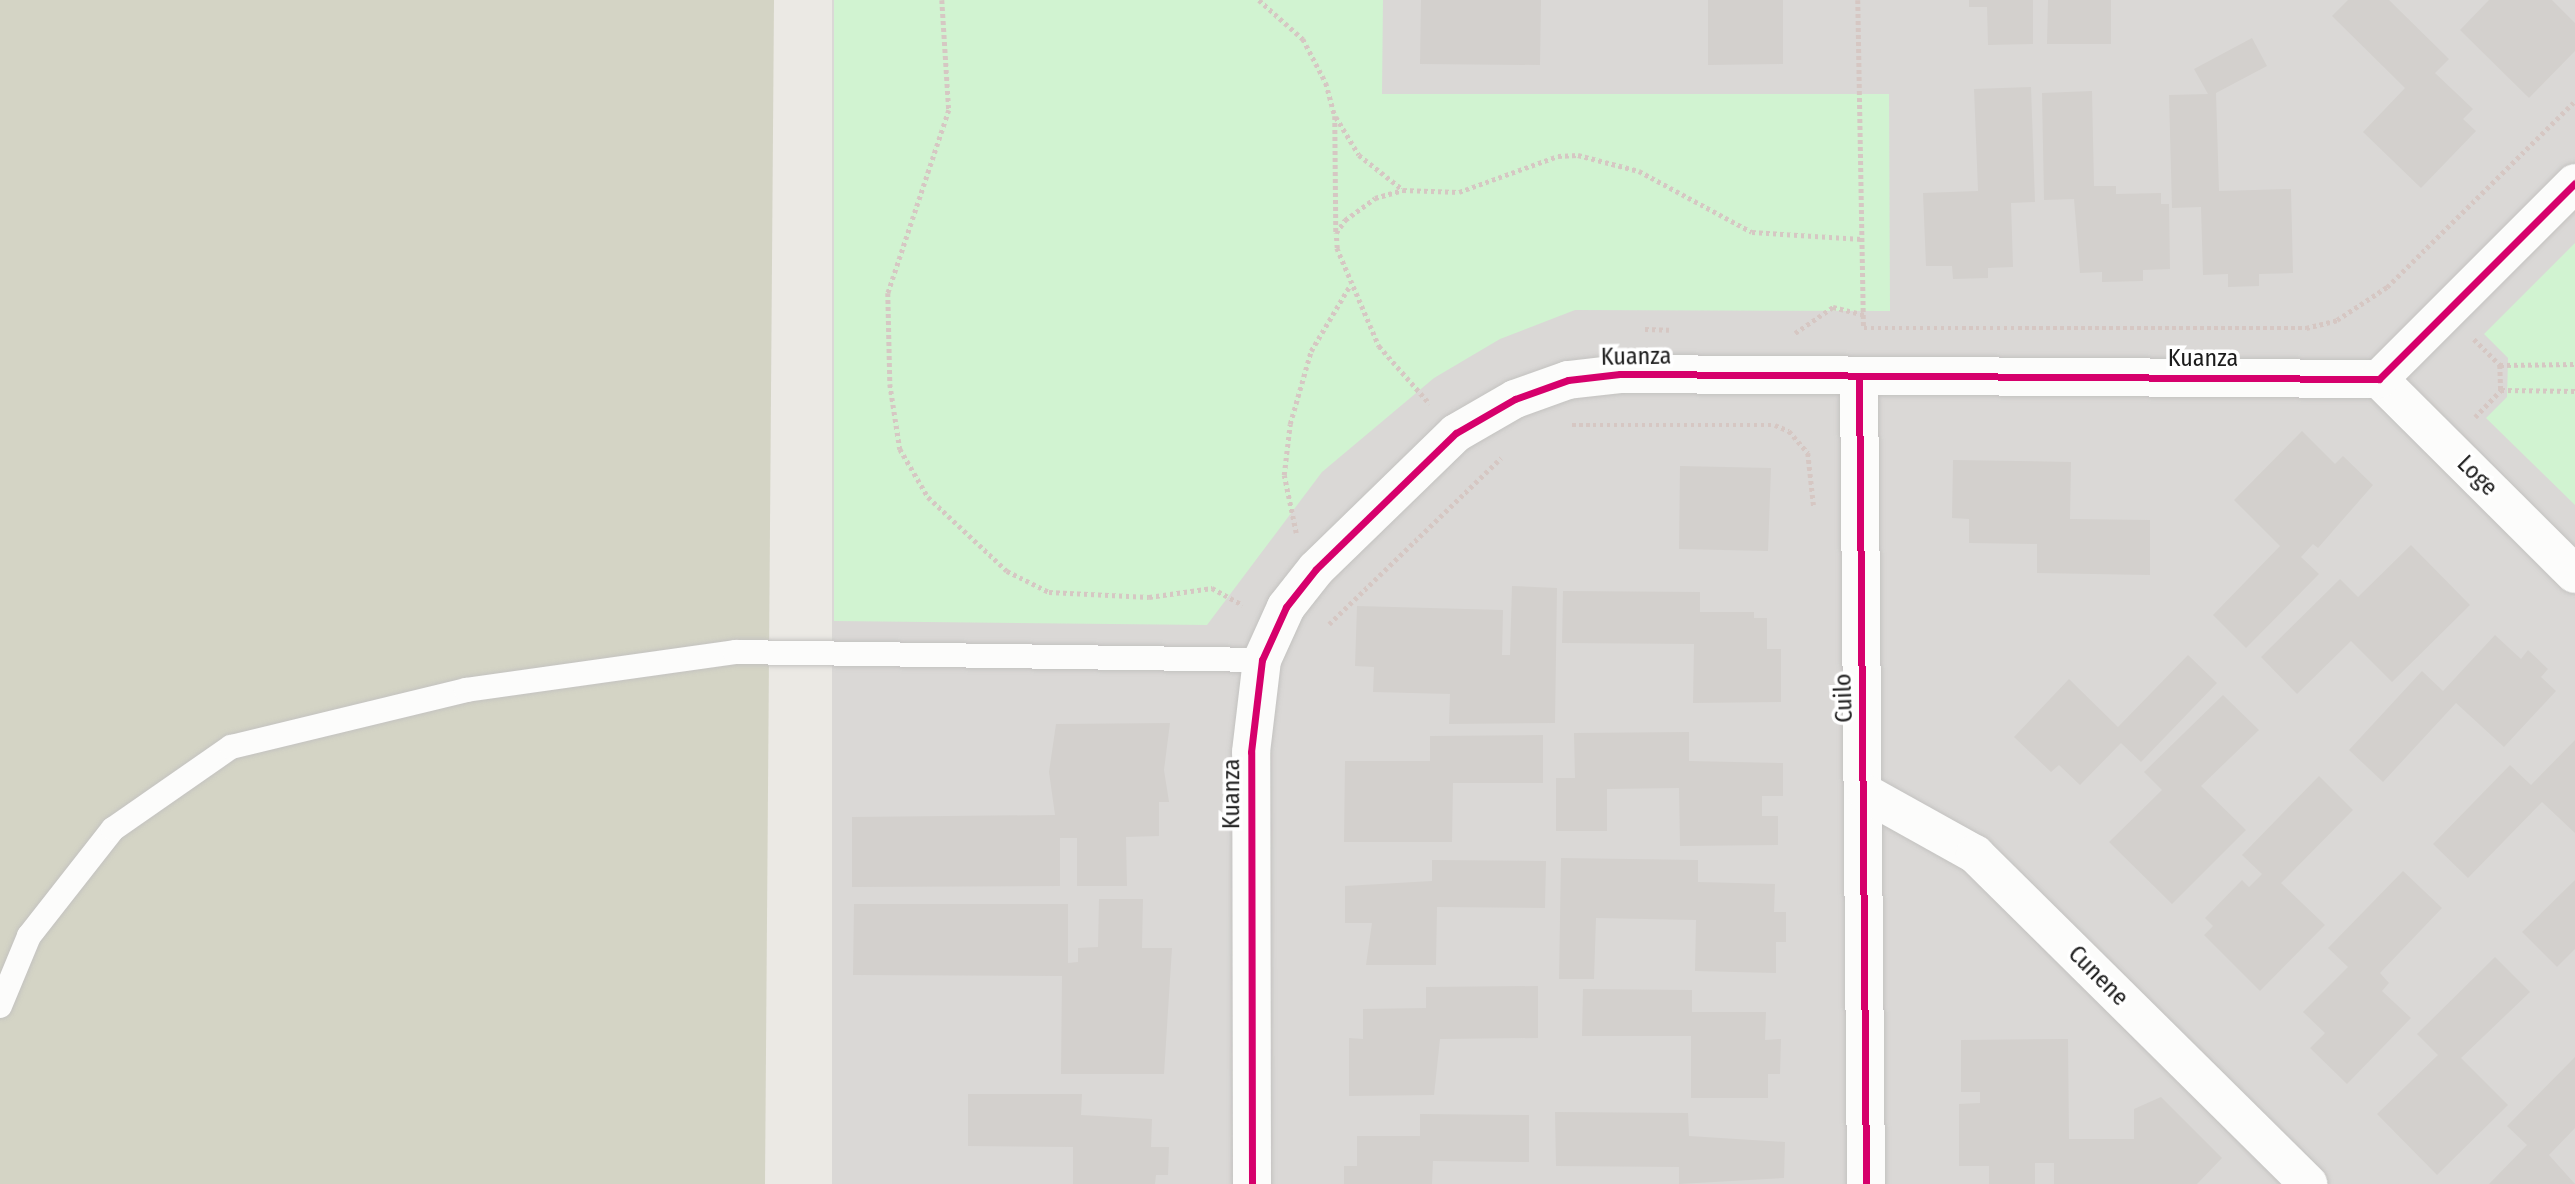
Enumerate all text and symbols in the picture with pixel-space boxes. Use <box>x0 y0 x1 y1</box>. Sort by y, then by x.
street label: Kuanza <box>1601 342 1671 372</box>
street label: Kuanza <box>2168 345 2238 373</box>
street label: Loge <box>2451 450 2503 502</box>
street label: Cuilo <box>1829 673 1859 723</box>
street label: Kuanza <box>1218 759 1246 829</box>
street label: Cunene <box>2062 940 2134 1012</box>

